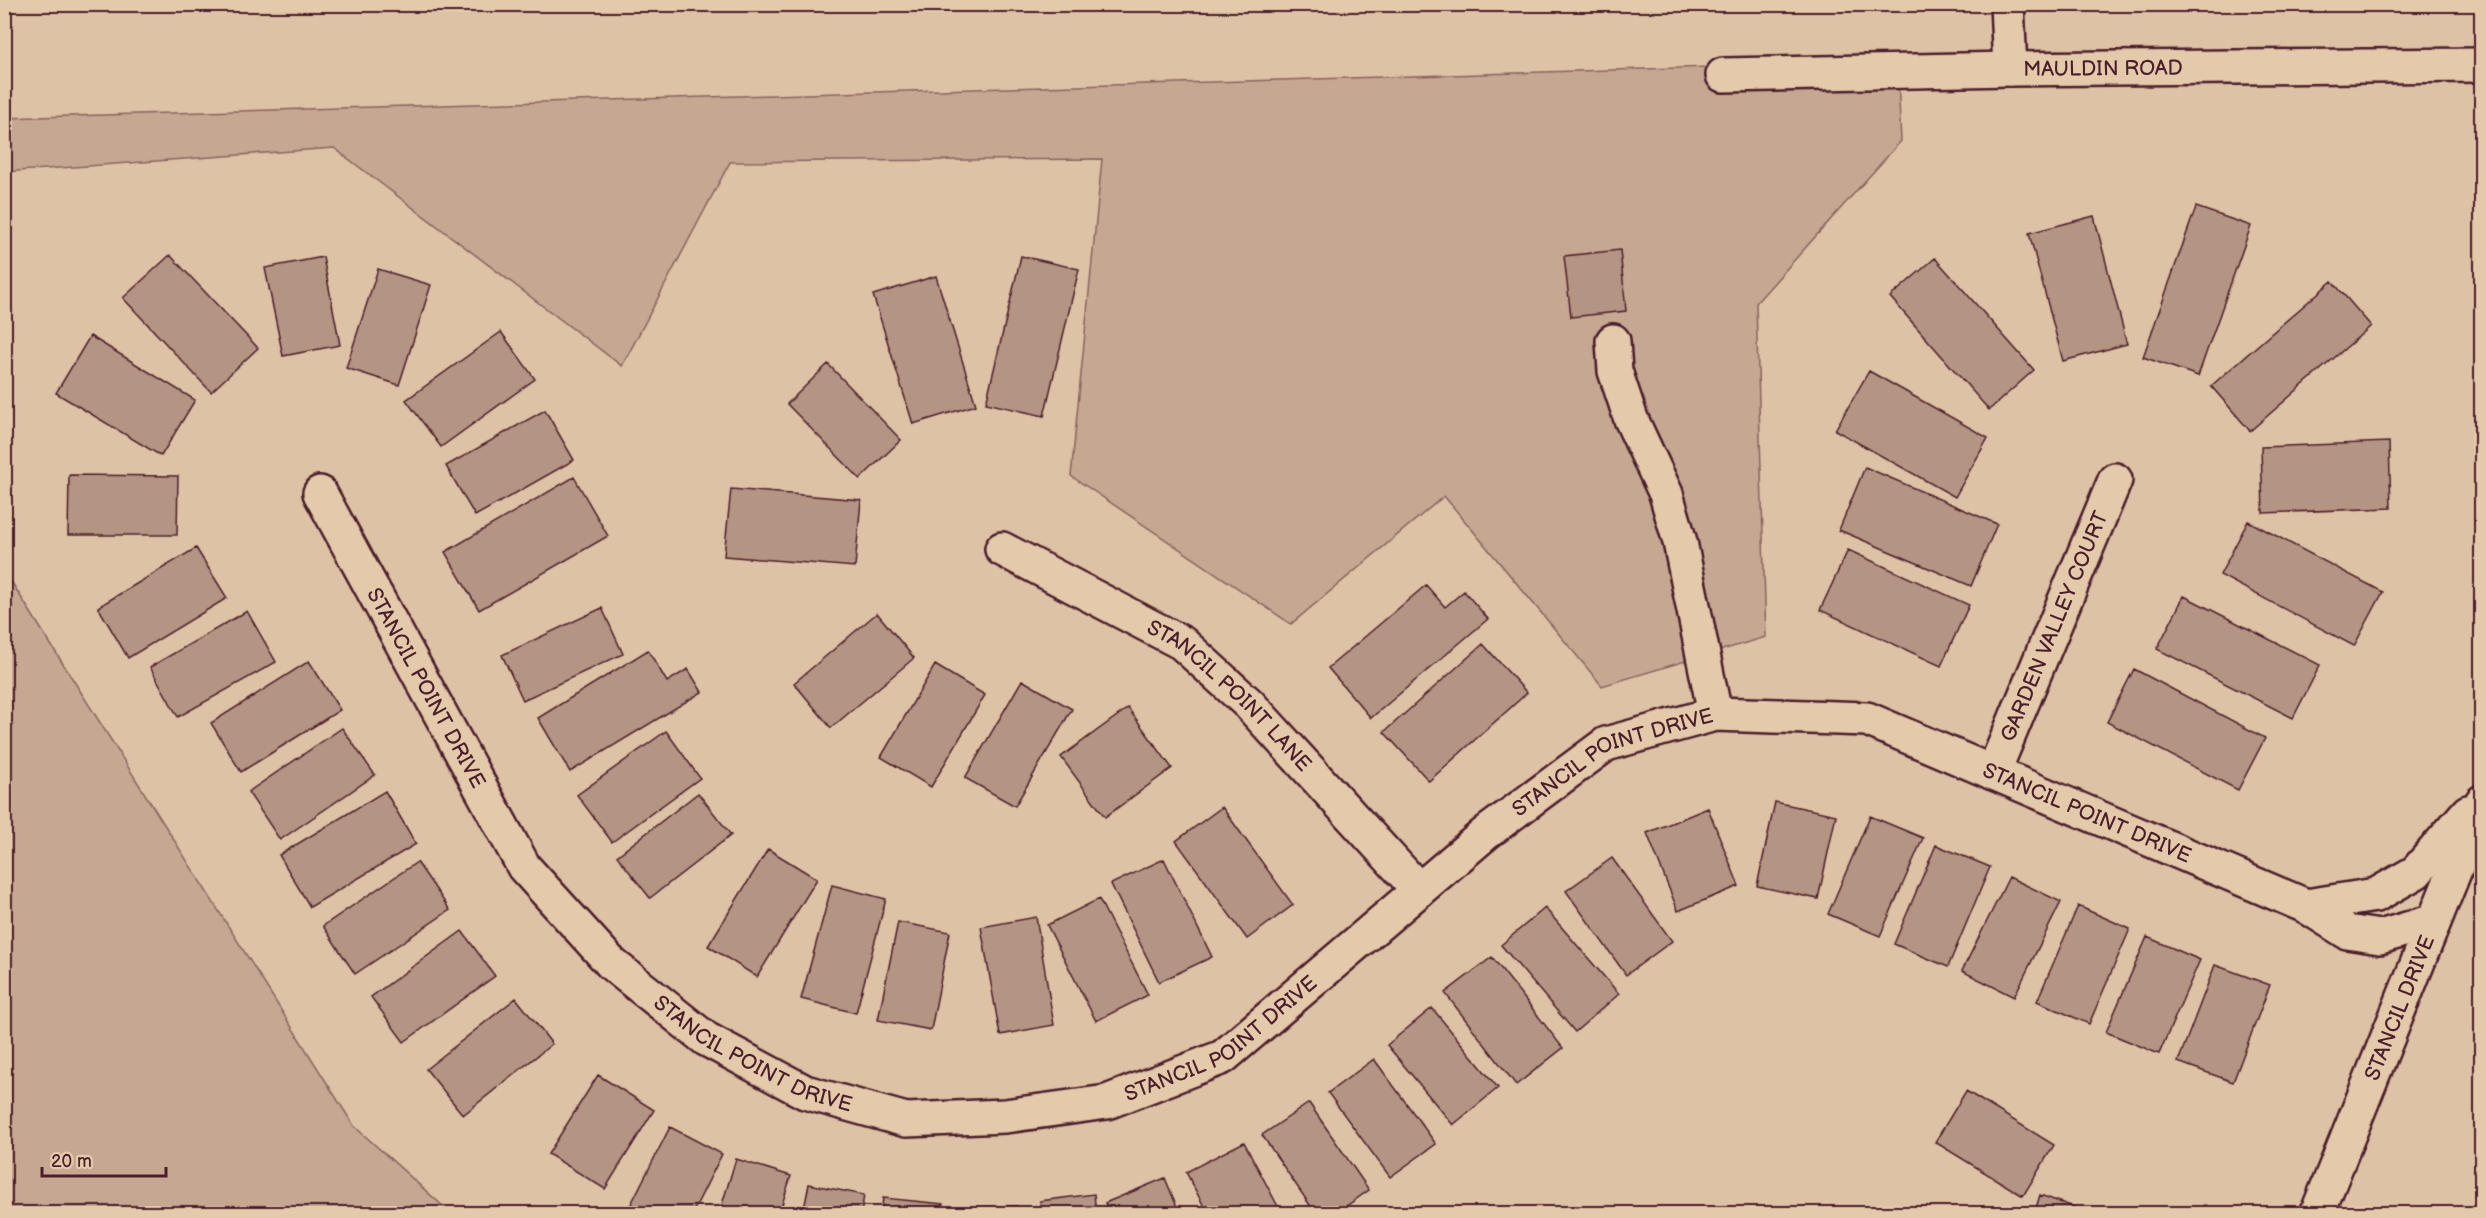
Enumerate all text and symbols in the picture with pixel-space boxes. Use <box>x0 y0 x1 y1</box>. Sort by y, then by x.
street label: MAULDIN ROAD <box>2023 55 2183 81</box>
street label: GARDEN VALLEY COURT <box>1995 507 2113 745</box>
street label: STANCIL POINT DRIVE <box>362 584 491 792</box>
street label: STANCIL POINT LANE <box>1143 615 1317 777</box>
street label: STANCIL POINT DRIVE <box>1507 703 1716 822</box>
street label: STANCIL POINT DRIVE <box>1979 757 2195 868</box>
street label: STANCIL DRIVE <box>2359 932 2440 1084</box>
street label: STANCIL POINT DRIVE <box>1121 970 1322 1107</box>
street label: STANCIL POINT DRIVE <box>649 990 855 1117</box>
scale bar <box>42 1140 166 1178</box>
text: 20 m <box>51 1151 92 1172</box>

